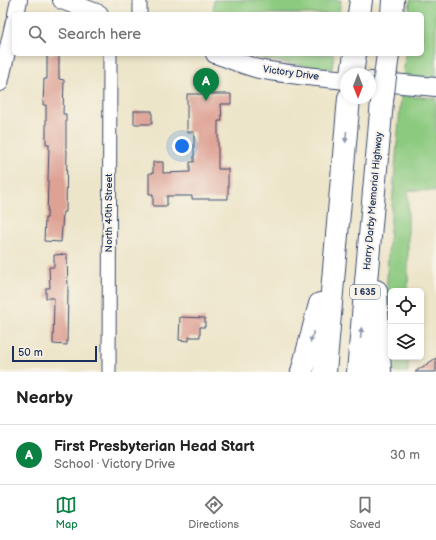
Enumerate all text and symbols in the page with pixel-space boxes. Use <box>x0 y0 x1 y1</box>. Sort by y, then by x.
search box <box>12 12 424 56</box>
icon: search <box>26 23 48 45</box>
text: Search here <box>58 25 141 44</box>
street label: Victory Drive <box>262 63 320 83</box>
pin: A <box>193 68 219 101</box>
north arrow <box>340 68 376 104</box>
one-way arrow <box>343 131 349 143</box>
street label: Harry Darby Memorial Highway <box>361 131 385 271</box>
your location <box>172 136 192 156</box>
street label: North 40th Street <box>103 174 115 252</box>
road number: I 635 <box>350 285 380 299</box>
map controls <box>388 288 424 360</box>
button: locate <box>388 288 424 324</box>
button: layers <box>388 324 424 360</box>
one-way arrow <box>358 327 364 339</box>
one-way arrow <box>308 331 314 343</box>
scale bar <box>12 344 97 363</box>
text: 50 m <box>18 346 43 359</box>
text: Nearby <box>16 388 73 408</box>
text: First Presbyterian Head Start <box>54 437 255 456</box>
text: A <box>25 447 33 463</box>
text: 30 m <box>390 447 420 463</box>
text: School · Victory Drive <box>54 456 175 472</box>
tab: Map <box>55 494 78 531</box>
tab: Directions <box>188 494 239 531</box>
tab: Saved <box>350 494 381 531</box>

